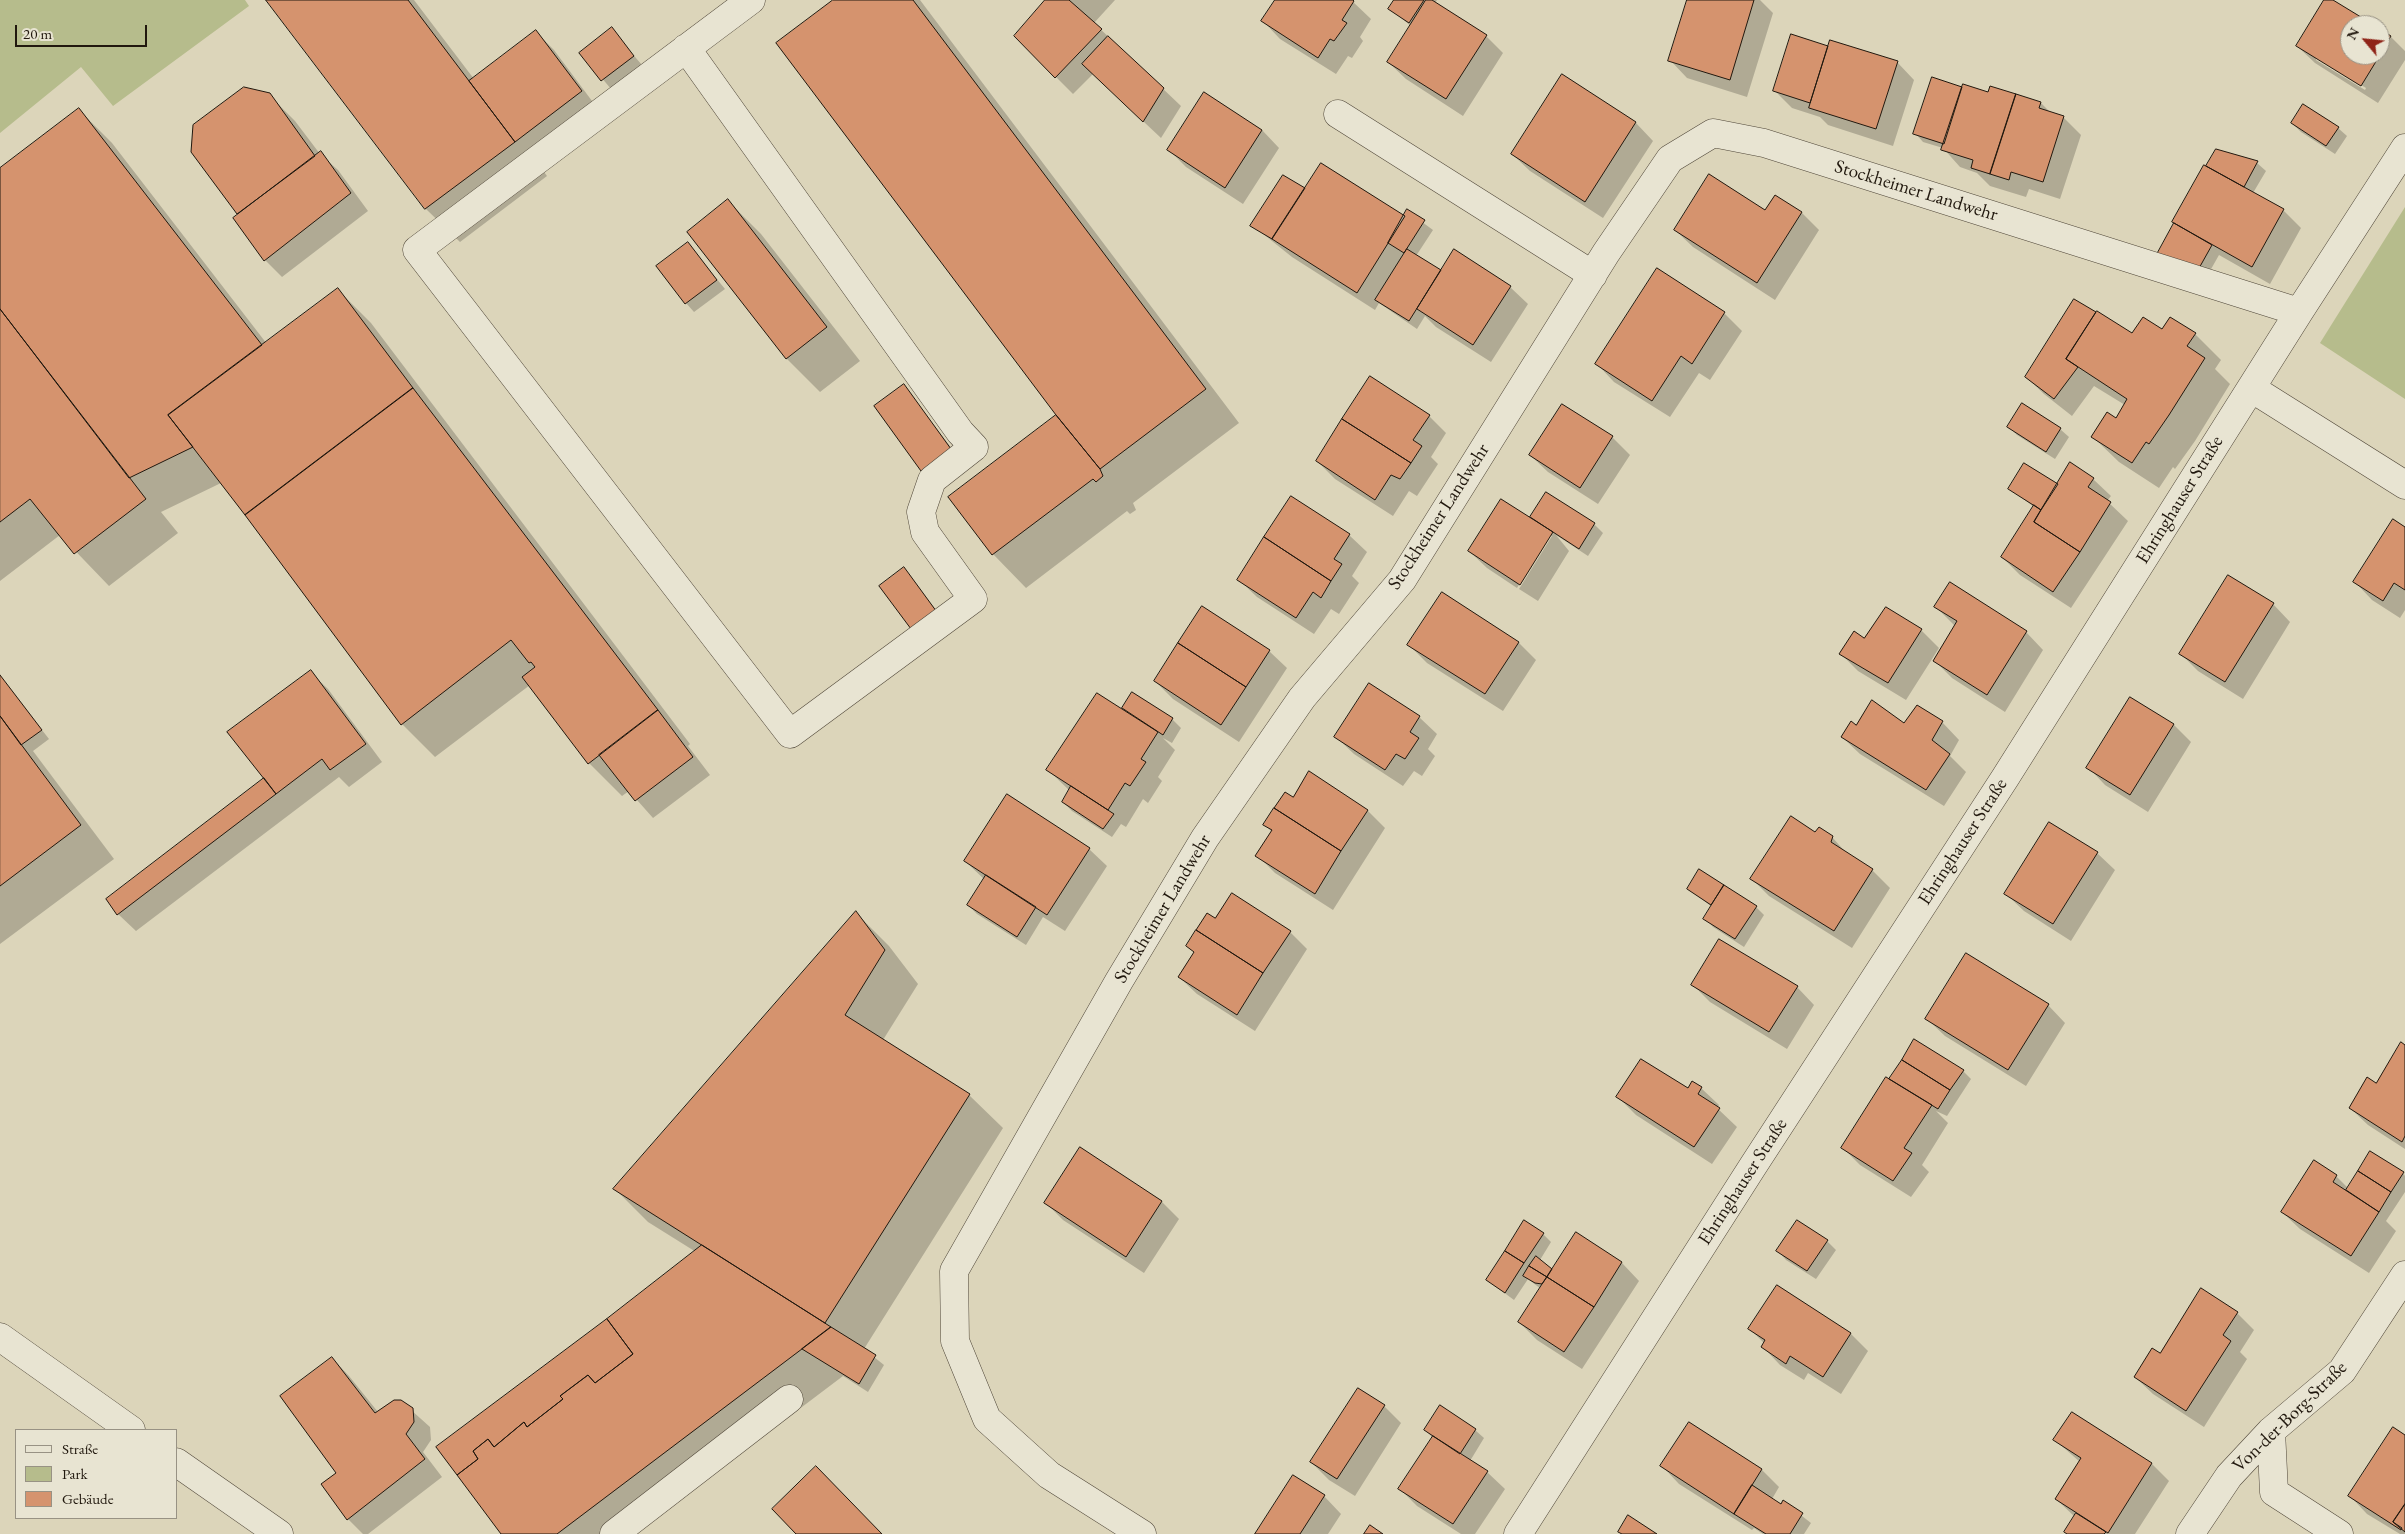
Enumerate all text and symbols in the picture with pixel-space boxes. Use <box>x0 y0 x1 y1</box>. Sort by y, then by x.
scale bar <box>18 15 150 47</box>
north arrow <box>2340 15 2390 65</box>
text: 20 m <box>23 24 52 43</box>
text: N <box>2342 24 2363 43</box>
street label: Stockheimer Landwehr <box>1832 155 2000 227</box>
street label: Ehringhauser Straße <box>2131 432 2229 568</box>
street label: Stockheimer Landwehr <box>1383 440 1495 594</box>
street label: Ehringhauser Straße <box>1914 774 2012 910</box>
street label: Stockheimer Landwehr <box>1110 831 1216 987</box>
street label: Ehringhauser Straße <box>1694 1114 1792 1250</box>
street label: Von-der-Borg-Straße <box>2228 1357 2352 1477</box>
legend <box>15 1429 178 1519</box>
text: Straße <box>62 1439 98 1458</box>
text: Park <box>62 1464 88 1483</box>
text: Gebäude <box>62 1489 114 1508</box>

